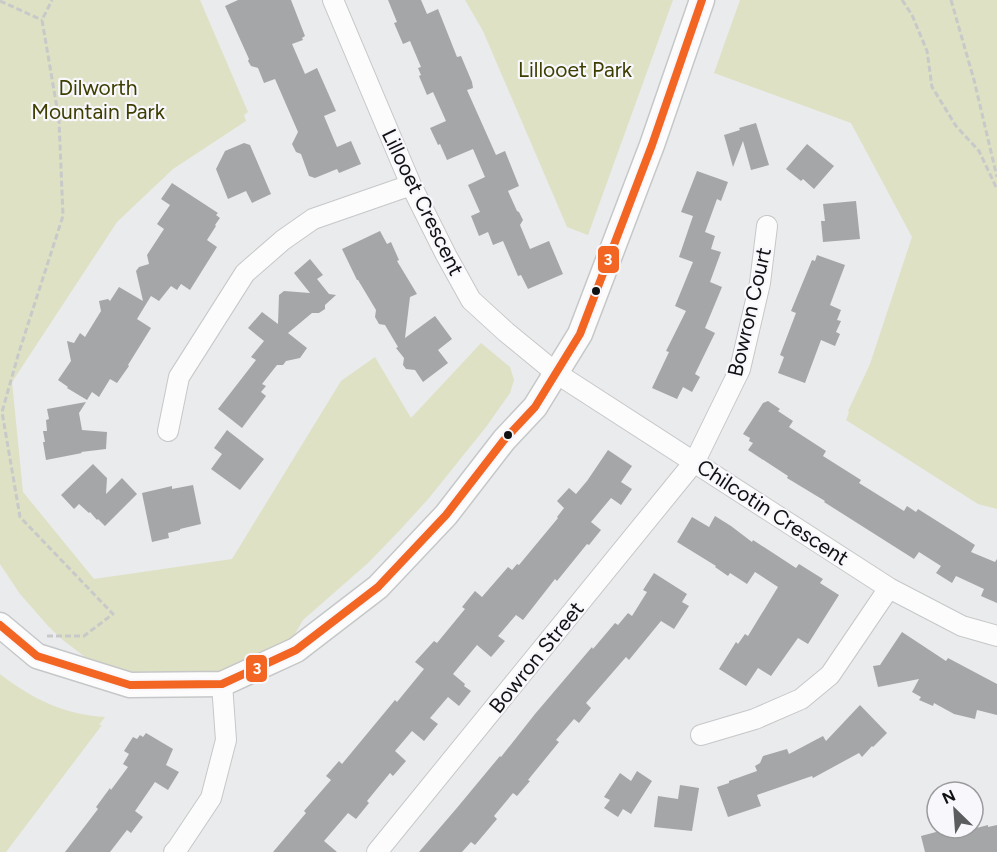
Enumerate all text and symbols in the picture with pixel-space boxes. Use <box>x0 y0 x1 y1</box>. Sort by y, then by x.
park label: Lillooet Park <box>518 57 633 82</box>
park label: Dilworth Mountain Park <box>31 75 166 124</box>
street label: Lillooet Crescent <box>377 125 469 279</box>
line badge: 3 <box>597 245 620 274</box>
street label: Bowron Court <box>722 245 776 379</box>
text: 3 <box>604 250 613 269</box>
unlabelled marker <box>590 285 602 297</box>
unlabelled marker <box>502 429 514 441</box>
street label: Chilcotin Crescent <box>693 454 853 570</box>
street label: Bowron Street <box>483 596 589 718</box>
line badge: 3 <box>245 654 268 683</box>
text: 3 <box>253 659 262 678</box>
north arrow <box>925 780 985 840</box>
text: N <box>939 786 958 808</box>

